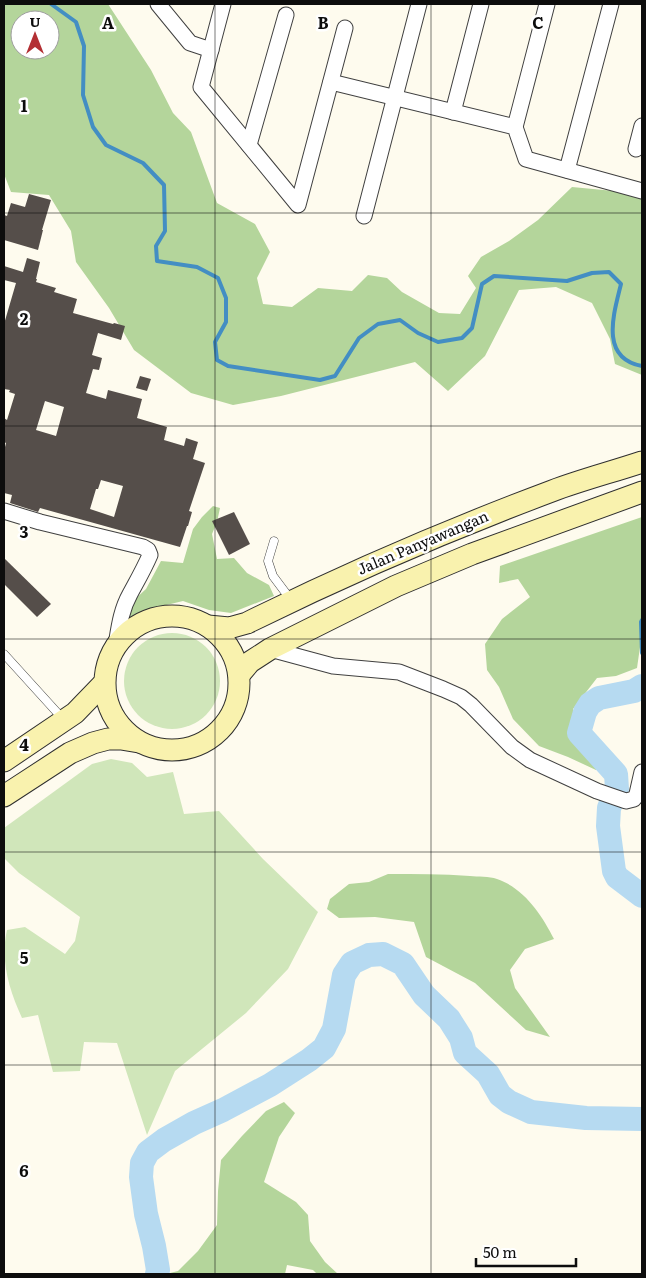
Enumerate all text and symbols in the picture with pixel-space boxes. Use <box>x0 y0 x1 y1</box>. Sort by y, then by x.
north arrow <box>10 10 60 60</box>
text: A <box>102 10 114 34</box>
text: B <box>317 10 329 34</box>
text: C <box>532 10 544 34</box>
text: U <box>29 11 41 31</box>
text: 1 <box>21 93 28 117</box>
text: 2 <box>20 306 29 330</box>
street label: Jalan Panyawangan <box>353 504 492 580</box>
text: 3 <box>20 519 29 543</box>
text: 4 <box>19 732 29 756</box>
text: 5 <box>20 945 29 969</box>
text: 6 <box>19 1158 29 1182</box>
scale bar <box>476 1236 576 1268</box>
text: 50 m <box>483 1240 517 1263</box>

